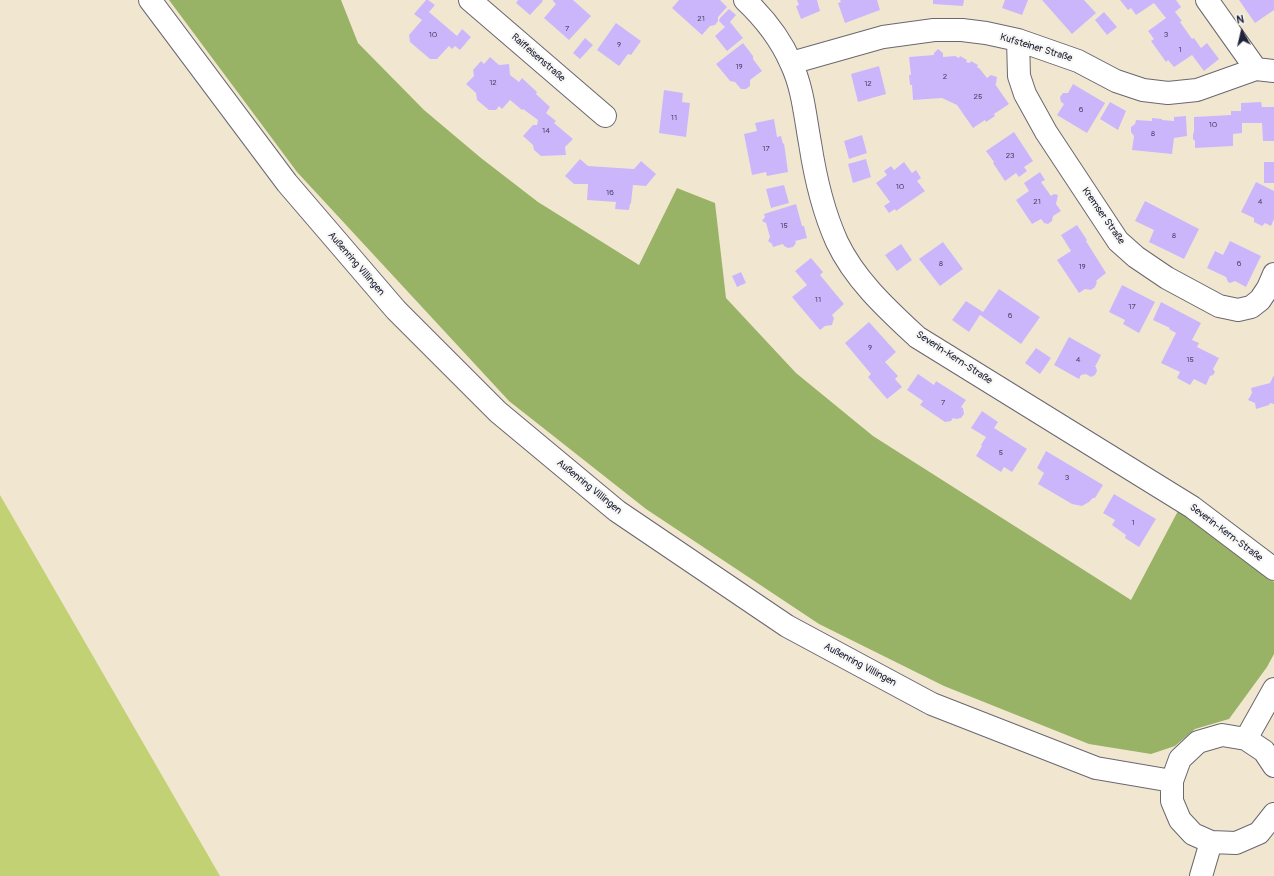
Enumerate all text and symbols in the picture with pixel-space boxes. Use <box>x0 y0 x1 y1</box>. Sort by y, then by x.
north arrow <box>1222 12 1262 52</box>
text: N <box>1236 13 1245 27</box>
house number: 21 <box>697 14 705 24</box>
house number: 7 <box>565 24 569 34</box>
house number: 10 <box>429 30 437 40</box>
house number: 3 <box>1164 30 1168 40</box>
street label: Raiffeisenstraße <box>509 31 567 85</box>
street label: Kufsteiner Straße <box>998 31 1074 65</box>
house number: 9 <box>617 40 621 50</box>
house number: 1 <box>1178 45 1182 55</box>
house number: 19 <box>735 62 743 72</box>
house number: 2 <box>943 72 947 82</box>
house number: 12 <box>489 78 497 88</box>
house number: 12 <box>864 79 872 89</box>
house number: 25 <box>974 92 982 102</box>
house number: 6 <box>1079 105 1083 115</box>
house number: 11 <box>671 113 677 123</box>
house number: 10 <box>1209 120 1217 130</box>
house number: 14 <box>542 126 550 136</box>
house number: 8 <box>1151 129 1155 139</box>
house number: 17 <box>762 144 770 154</box>
house number: 23 <box>1006 151 1014 161</box>
house number: 10 <box>896 182 904 192</box>
street label: Kremser Straße <box>1079 185 1127 247</box>
house number: 16 <box>606 188 614 198</box>
house number: 21 <box>1033 197 1041 207</box>
house number: 4 <box>1258 197 1262 207</box>
house number: 15 <box>780 221 788 231</box>
street label: Außenring Villingen <box>325 230 387 298</box>
house number: 8 <box>1172 231 1176 241</box>
house number: 8 <box>939 259 943 269</box>
house number: 6 <box>1237 259 1241 269</box>
house number: 19 <box>1078 262 1086 272</box>
house number: 11 <box>815 295 821 305</box>
house number: 17 <box>1128 302 1136 312</box>
house number: 6 <box>1008 311 1012 321</box>
street label: Severin-Kern-Straße <box>914 329 994 387</box>
house number: 9 <box>868 343 872 353</box>
house number: 4 <box>1076 355 1080 365</box>
house number: 15 <box>1186 355 1194 365</box>
house number: 7 <box>941 398 945 408</box>
house number: 5 <box>999 448 1003 458</box>
street label: Außenring Villingen <box>554 457 624 517</box>
house number: 3 <box>1065 473 1069 483</box>
street label: Severin-Kern-Straße <box>1187 502 1265 564</box>
house number: 1 <box>1131 518 1135 528</box>
street label: Außenring Villingen <box>822 641 898 689</box>

